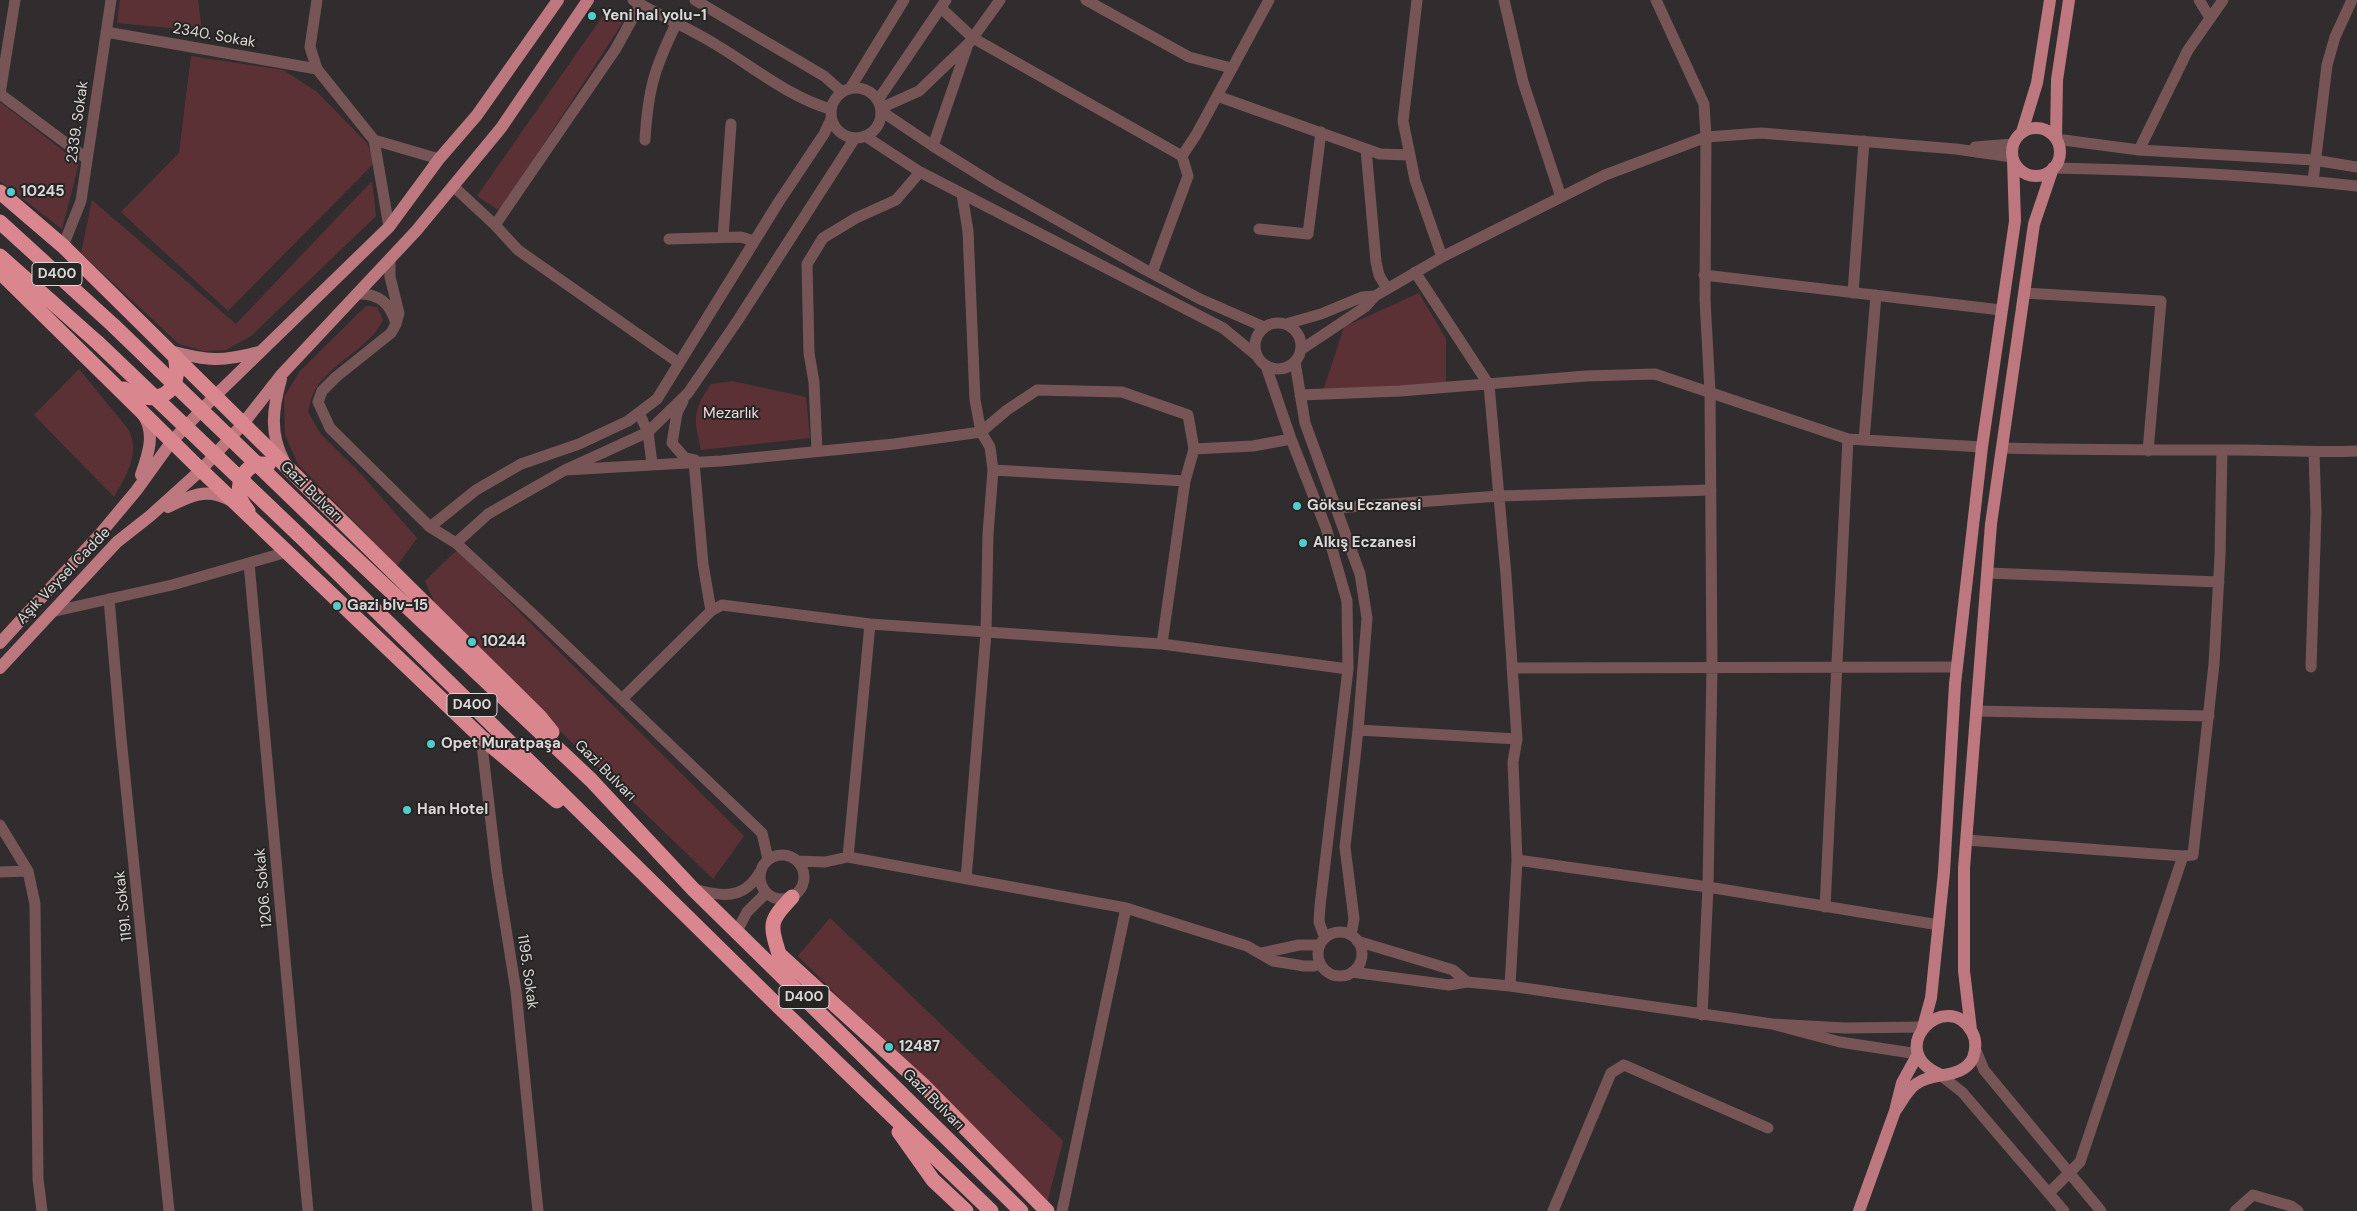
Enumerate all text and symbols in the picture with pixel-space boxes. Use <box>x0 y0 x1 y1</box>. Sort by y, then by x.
place label: Yeni hal yolu-1 <box>602 7 707 25</box>
marker: Yeni hal yolu-1 <box>586 10 598 22</box>
street label: 2340. Sokak <box>171 20 257 52</box>
street label: 2339. Sokak <box>63 80 93 164</box>
place label: 10245 <box>21 183 65 201</box>
marker: 10245 <box>5 186 17 198</box>
road number: D400 <box>32 262 82 286</box>
park label: Mezarlık <box>703 405 759 423</box>
street label: Gazi Bulvarı <box>276 458 346 526</box>
place label: Göksu Eczanesi <box>1307 497 1421 515</box>
marker: Göksu Eczanesi <box>1291 500 1303 512</box>
street label: Aşık Veysel Cadde <box>13 524 115 628</box>
place label: Alkış Eczanesi <box>1313 534 1416 552</box>
marker: Alkış Eczanesi <box>1297 537 1309 549</box>
place label: Gazi blv-15 <box>347 597 428 615</box>
marker: Gazi blv-15 <box>331 600 343 612</box>
place label: 10244 <box>482 633 526 651</box>
marker: 10244 <box>466 636 478 648</box>
road number: D400 <box>447 694 497 716</box>
place label: Opet Muratpaşa <box>441 735 561 753</box>
street label: Gazi Bulvarı <box>571 737 639 805</box>
marker: Opet Muratpaşa <box>425 738 437 750</box>
place label: Han Hotel <box>417 801 488 819</box>
marker: Han Hotel <box>401 804 413 816</box>
street label: 1206. Sokak <box>252 847 276 929</box>
street label: 1191. Sokak <box>111 870 137 942</box>
street label: 1195. Sokak <box>513 933 541 1011</box>
road number: D400 <box>779 986 829 1009</box>
place label: 12487 <box>899 1038 940 1056</box>
marker: 12487 <box>883 1041 895 1053</box>
street label: Gazi Bulvarı <box>899 1066 967 1134</box>

